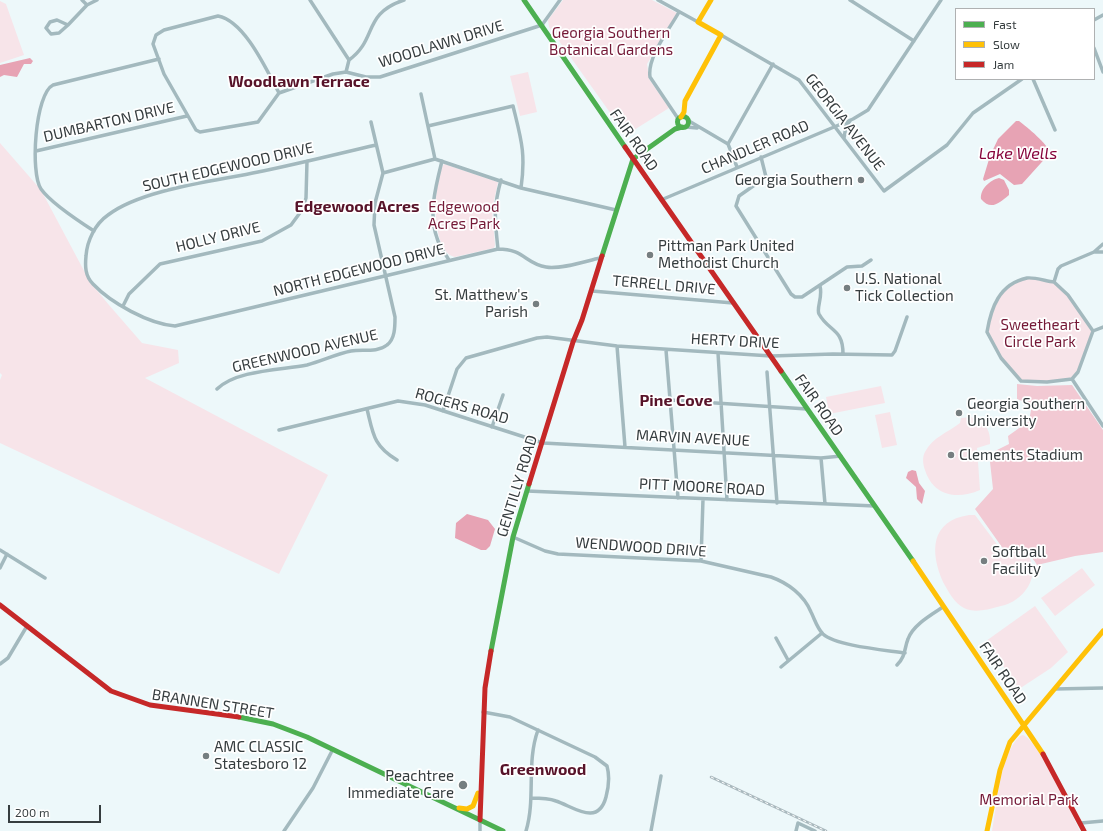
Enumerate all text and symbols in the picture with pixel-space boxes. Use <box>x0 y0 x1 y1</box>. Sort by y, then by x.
legend <box>955 8 1095 80</box>
street label: WOODLAWN DRIVE <box>376 16 506 72</box>
text: Fast <box>993 17 1016 31</box>
park label: Georgia Southern Botanical Gardens <box>549 24 673 59</box>
text: Slow <box>993 37 1020 51</box>
text: Jam <box>993 57 1014 71</box>
street label: GEORGIA AVENUE <box>801 70 889 174</box>
district label: Woodlawn Terrace <box>228 72 370 92</box>
street label: DUMBARTON DRIVE <box>42 98 176 146</box>
street label: FAIR ROAD <box>606 105 662 175</box>
street label: CHANDLER ROAD <box>698 116 812 178</box>
street label: SOUTH EDGEWOOD DRIVE <box>141 139 315 195</box>
water label: Lake Wells <box>979 144 1057 164</box>
place label: Georgia Southern <box>735 171 853 189</box>
marker: Georgia Southern <box>856 175 866 185</box>
district label: Edgewood Acres <box>294 197 420 217</box>
park label: Edgewood Acres Park <box>428 198 500 233</box>
street label: HOLLY DRIVE <box>174 218 262 256</box>
place label: Pittman Park United Methodist Church <box>658 237 794 272</box>
street label: NORTH EDGEWOOD DRIVE <box>271 240 447 300</box>
marker: Pittman Park United Methodist Church <box>645 250 655 260</box>
place label: U.S. National Tick Collection <box>855 270 954 305</box>
street label: TERRELL DRIVE <box>612 272 716 298</box>
marker: U.S. National Tick Collection <box>842 283 852 293</box>
place label: St. Matthew's Parish <box>434 286 528 321</box>
marker: St. Matthew's Parish <box>531 299 541 309</box>
park label: Sweetheart Circle Park <box>1000 316 1080 351</box>
street label: GREENWOOD AVENUE <box>230 325 380 377</box>
street label: HERTY DRIVE <box>690 330 780 352</box>
street label: FAIR ROAD <box>791 370 847 440</box>
street label: ROGERS ROAD <box>413 384 511 428</box>
district label: Pine Cove <box>639 391 713 411</box>
place label: Georgia Southern University <box>967 395 1085 430</box>
marker: Georgia Southern University <box>954 408 964 418</box>
street label: MARVIN AVENUE <box>636 426 750 450</box>
street label: GENTILLY ROAD <box>493 433 541 539</box>
place label: Clements Stadium <box>959 446 1083 464</box>
marker: Clements Stadium <box>946 450 956 460</box>
street label: PITT MOORE ROAD <box>638 475 766 499</box>
street label: WENDWOOD DRIVE <box>575 533 707 561</box>
place label: Softball Facility <box>992 543 1046 578</box>
marker: Softball Facility <box>979 556 989 566</box>
street label: FAIR ROAD <box>975 638 1031 708</box>
street label: BRANNEN STREET <box>151 685 275 723</box>
place label: AMC CLASSIC Statesboro 12 <box>214 738 307 773</box>
marker: AMC CLASSIC Statesboro 12 <box>201 751 211 761</box>
district label: Greenwood <box>500 760 586 780</box>
place label: Peachtree Immediate Care <box>347 767 454 802</box>
marker: Peachtree Immediate Care <box>457 779 469 791</box>
park label: Memorial Park <box>979 791 1079 809</box>
scale bar <box>10 797 103 823</box>
text: 200 m <box>15 805 49 819</box>

